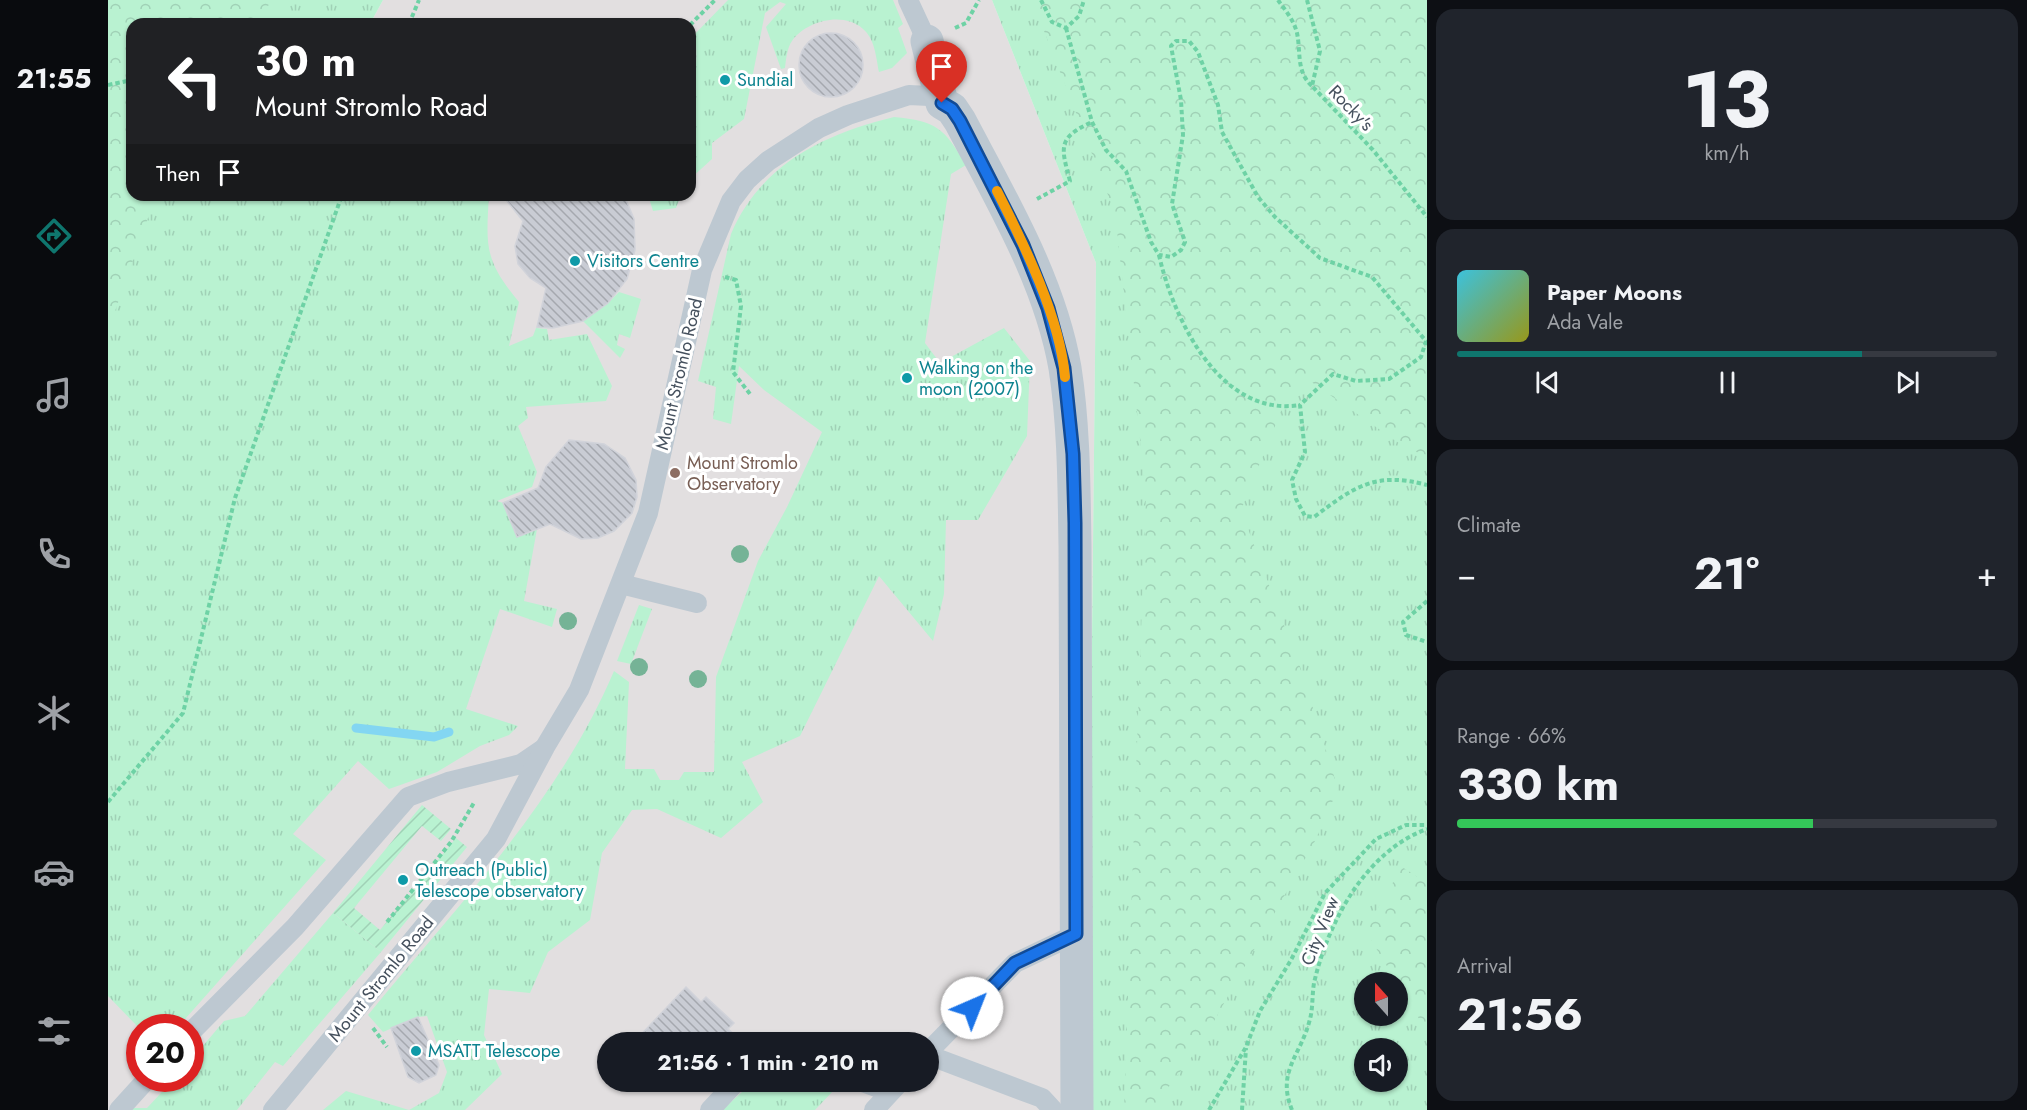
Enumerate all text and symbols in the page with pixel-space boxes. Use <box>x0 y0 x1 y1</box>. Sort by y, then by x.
text: 30 m <box>255 31 356 92</box>
pin <box>916 41 967 103</box>
icon: left <box>156 42 234 120</box>
text: 13 <box>1683 44 1771 156</box>
icon: arrive <box>925 50 958 83</box>
text: 21:55 <box>17 59 91 98</box>
place label: Sundial <box>737 67 794 93</box>
marker: Sundial <box>718 73 732 87</box>
street label: Rocky's <box>1322 79 1380 137</box>
text: Mount Stromlo Road <box>255 87 488 126</box>
text: km/h <box>1704 139 1750 168</box>
icon: arrive <box>213 156 246 189</box>
text: Then <box>156 157 201 189</box>
icon: directions <box>33 215 75 257</box>
place label: Visitors Centre <box>587 248 699 274</box>
marker: Visitors Centre <box>568 254 582 268</box>
text: Paper Moons <box>1547 276 1682 308</box>
street label: Mount Stromlo Road <box>649 295 709 453</box>
text: Ada Vale <box>1547 308 1623 337</box>
place label: Walking on the moon (2007) <box>919 355 1033 402</box>
icon: previous <box>1531 366 1564 399</box>
icon: pause <box>1711 366 1744 399</box>
icon: next <box>1891 366 1924 399</box>
marker: Walking on the moon (2007) <box>900 371 914 385</box>
icon: music <box>33 374 75 416</box>
place label: Mount Stromlo Observatory <box>687 450 798 497</box>
marker: Mount Stromlo Observatory <box>668 466 682 480</box>
text: Climate <box>1457 511 1521 540</box>
icon: phone <box>33 533 75 575</box>
text: 21° <box>1694 541 1759 606</box>
text: − <box>1457 551 1476 598</box>
text: + <box>1977 551 1997 598</box>
icon: climate <box>33 692 75 734</box>
text: Range · 66% <box>1457 722 1566 751</box>
text: 330 km <box>1457 752 1619 817</box>
icon: car <box>33 851 75 893</box>
place label: Outreach (Public) Telescope observatory <box>415 857 584 904</box>
marker: Outreach (Public) Telescope observatory <box>396 873 410 887</box>
street label: City View <box>1294 892 1346 969</box>
street label: Mount Stromlo Road <box>322 911 440 1047</box>
text: Arrival <box>1457 952 1512 981</box>
north arrow <box>1354 972 1408 1026</box>
map controls <box>1354 972 1408 1092</box>
position arrow <box>940 976 1004 1040</box>
text: 21:56 <box>1457 982 1583 1047</box>
icon: filters <box>33 1010 75 1052</box>
speed limit sign: 20 <box>126 1014 204 1092</box>
place label: MSATT Telescope <box>428 1038 560 1064</box>
button: sound <box>1354 1038 1408 1092</box>
marker: MSATT Telescope <box>409 1044 423 1058</box>
text: 21:56 · 1 min · 210 m <box>657 1046 879 1078</box>

